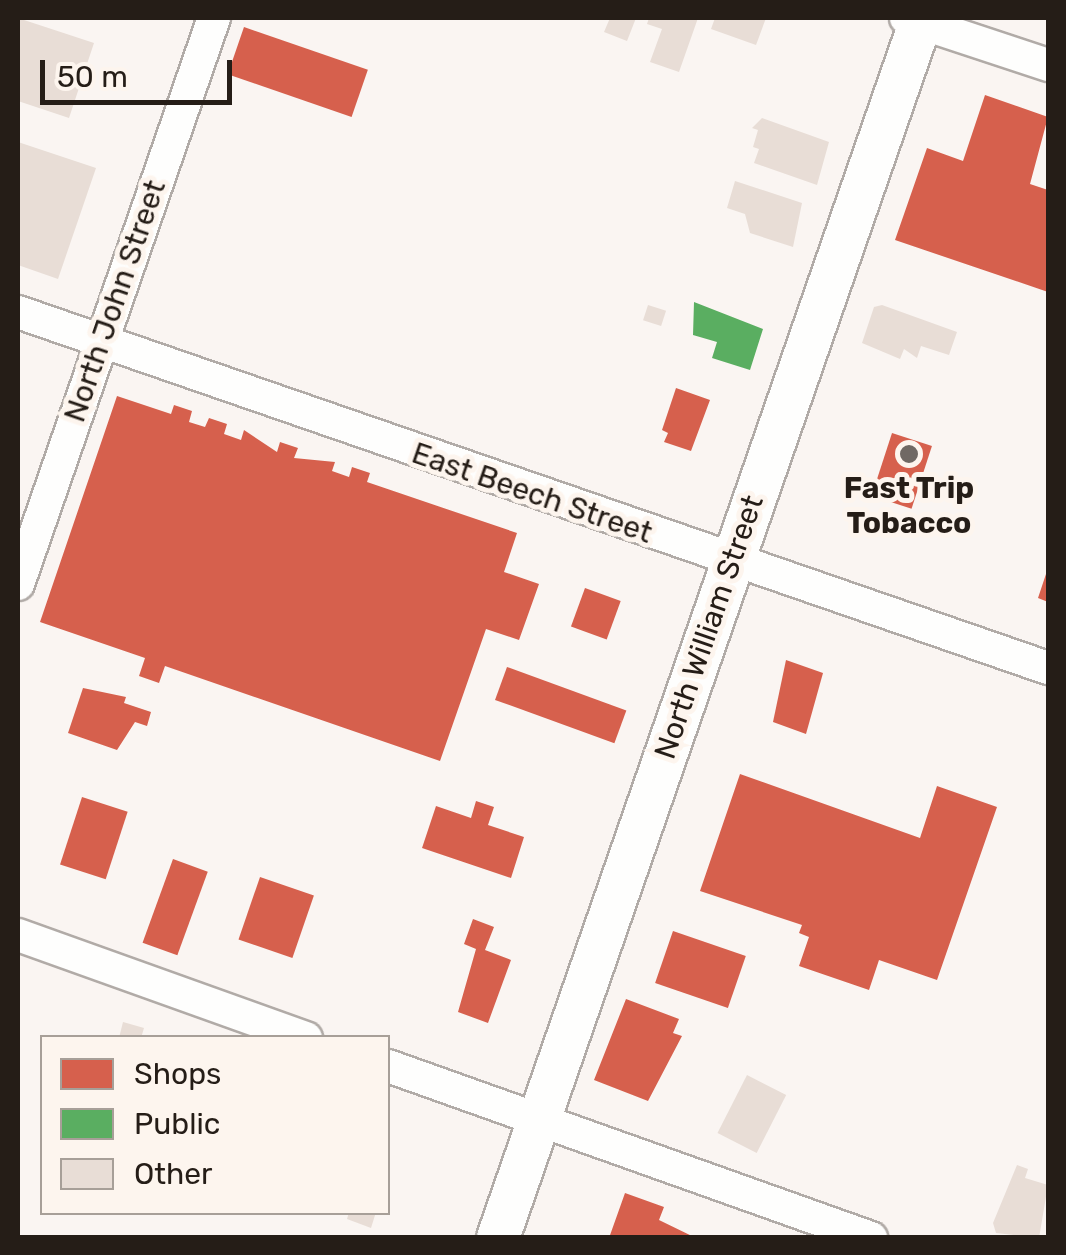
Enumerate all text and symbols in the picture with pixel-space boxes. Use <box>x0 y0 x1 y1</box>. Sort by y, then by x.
scale bar <box>45 40 238 102</box>
text: 50 m <box>57 59 128 95</box>
street label: North John Street <box>57 175 173 427</box>
street label: East Beech Street <box>407 435 657 551</box>
marker: Fast Trip Tobacco <box>898 443 920 465</box>
place label: Fast Trip Tobacco <box>844 470 974 540</box>
street label: North William Street <box>647 490 771 764</box>
legend <box>40 1035 390 1215</box>
text: Shops <box>134 1056 221 1092</box>
text: Public <box>134 1106 220 1142</box>
text: Other <box>134 1156 213 1192</box>

